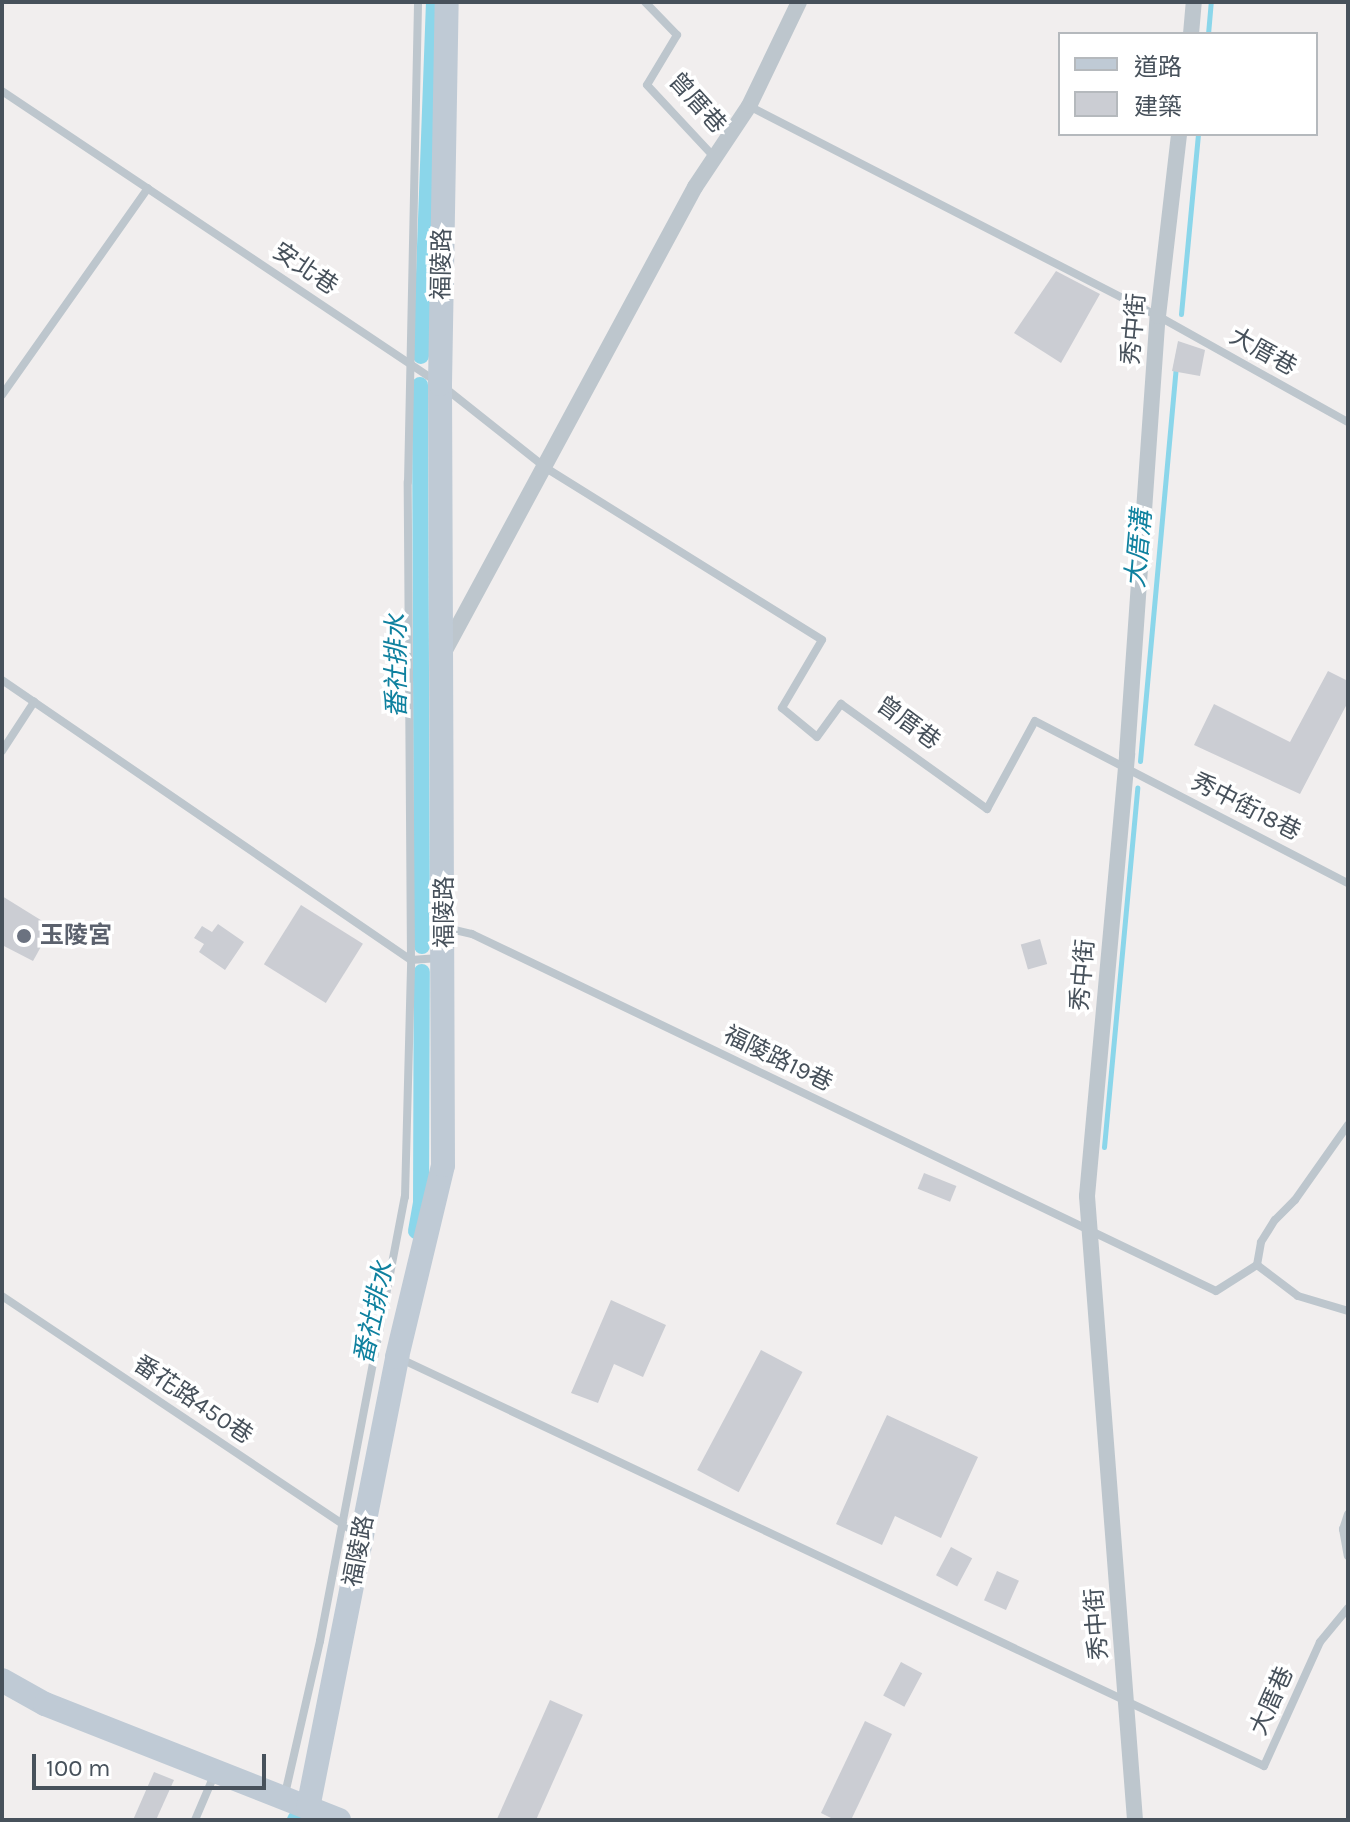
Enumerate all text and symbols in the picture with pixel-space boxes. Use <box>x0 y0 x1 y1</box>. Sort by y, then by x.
legend <box>1058 32 1318 136</box>
text: 道路 <box>1134 53 1182 81</box>
street label: 曾厝巷 <box>662 67 732 139</box>
text: 建築 <box>1134 93 1182 121</box>
street label: 福陵路 <box>427 228 457 300</box>
street label: 安北巷 <box>267 237 343 301</box>
street label: 秀中街 <box>1117 292 1151 366</box>
street label: 大厝巷 <box>1225 322 1301 382</box>
water label: 大厝溝 <box>1120 509 1158 589</box>
water label: 番社排水 <box>381 614 413 718</box>
street label: 曾厝巷 <box>870 690 946 756</box>
street label: 秀中街18巷 <box>1187 767 1305 847</box>
street label: 福陵路 <box>431 876 459 948</box>
place label: 玉陵宮 <box>40 922 112 950</box>
marker: 玉陵宮 <box>15 927 33 945</box>
street label: 秀中街 <box>1066 938 1100 1012</box>
street label: 福陵路19巷 <box>719 1020 837 1098</box>
water label: 番社排水 <box>348 1259 400 1367</box>
street label: 番花路450巷 <box>128 1350 258 1450</box>
street label: 福陵路 <box>338 1513 380 1589</box>
street label: 秀中街 <box>1080 1587 1114 1661</box>
street label: 大厝巷 <box>1244 1662 1300 1740</box>
scale bar <box>36 1738 270 1788</box>
text: 100 m <box>46 1754 111 1782</box>

